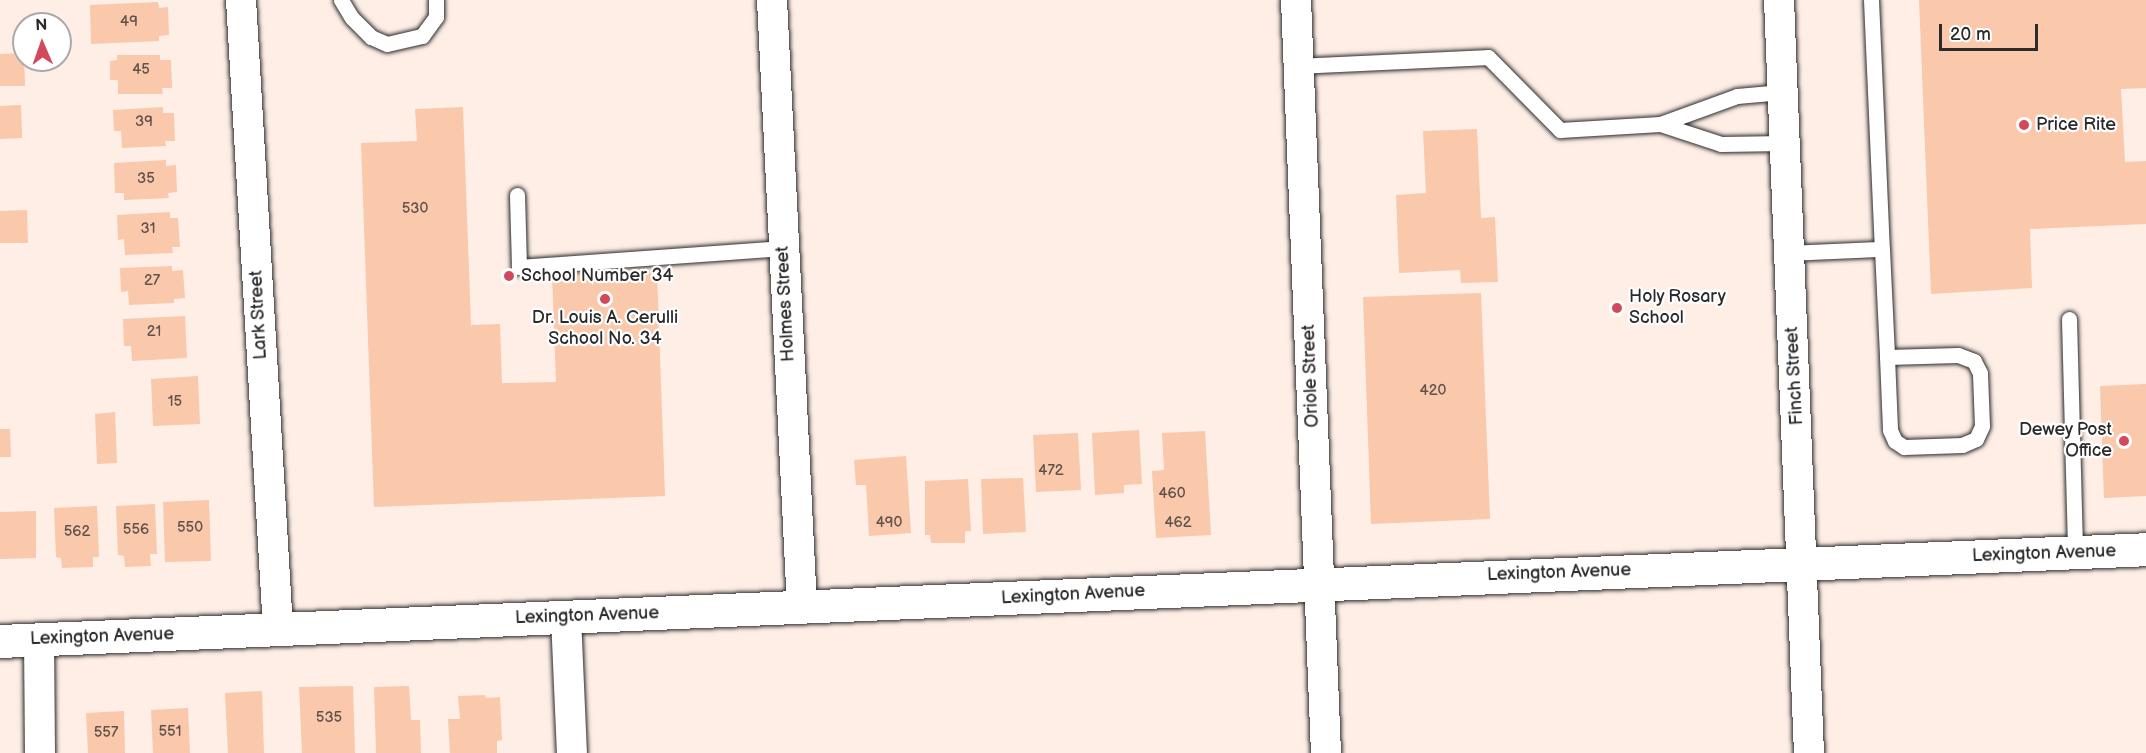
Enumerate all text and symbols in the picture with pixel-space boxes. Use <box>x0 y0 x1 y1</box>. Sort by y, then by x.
north arrow <box>12 12 72 72</box>
scale bar <box>1942 12 2041 50</box>
house number: 49 <box>120 13 138 31</box>
text: N <box>35 16 48 35</box>
text: 20 m <box>1950 24 1991 45</box>
house number: 45 <box>132 61 150 79</box>
house number: 39 <box>135 113 153 131</box>
place label: Price Rite <box>2036 114 2116 136</box>
marker: Price Rite <box>2017 118 2031 132</box>
house number: 35 <box>137 170 155 188</box>
house number: 530 <box>402 200 428 218</box>
house number: 31 <box>140 220 156 238</box>
street label: Holmes Street <box>772 245 800 363</box>
place label: School Number 34 <box>521 265 674 287</box>
marker: School Number 34 <box>502 269 516 283</box>
street label: Lark Street <box>246 270 272 360</box>
house number: 27 <box>144 272 160 290</box>
place label: Holy Rosary School <box>1629 287 1727 330</box>
marker: Dr. Louis A. Cerulli School No. 34 <box>598 292 612 306</box>
marker: Holy Rosary School <box>1610 301 1624 315</box>
place label: Dr. Louis A. Cerulli School No. 34 <box>532 308 678 350</box>
house number: 21 <box>147 323 161 341</box>
street label: Oriole Street <box>1298 324 1324 428</box>
street label: Finch Street <box>1782 326 1808 426</box>
house number: 420 <box>1420 382 1446 400</box>
house number: 15 <box>168 393 182 411</box>
place label: Dewey Post Office <box>2018 420 2112 462</box>
marker: Dewey Post Office <box>2117 434 2131 448</box>
house number: 472 <box>1038 462 1064 480</box>
house number: 460 <box>1158 485 1186 503</box>
house number: 490 <box>876 514 902 532</box>
house number: 462 <box>1164 514 1192 532</box>
house number: 550 <box>177 519 203 537</box>
house number: 556 <box>123 521 149 539</box>
house number: 562 <box>64 523 90 541</box>
street label: Lexington Avenue <box>1972 541 2116 567</box>
street label: Lexington Avenue <box>1487 560 1631 586</box>
street label: Lexington Avenue <box>1001 580 1145 610</box>
street label: Lexington Avenue <box>515 603 659 629</box>
street label: Lexington Avenue <box>30 624 174 650</box>
house number: 535 <box>316 709 342 727</box>
house number: 551 <box>159 723 181 741</box>
house number: 557 <box>94 724 118 742</box>

